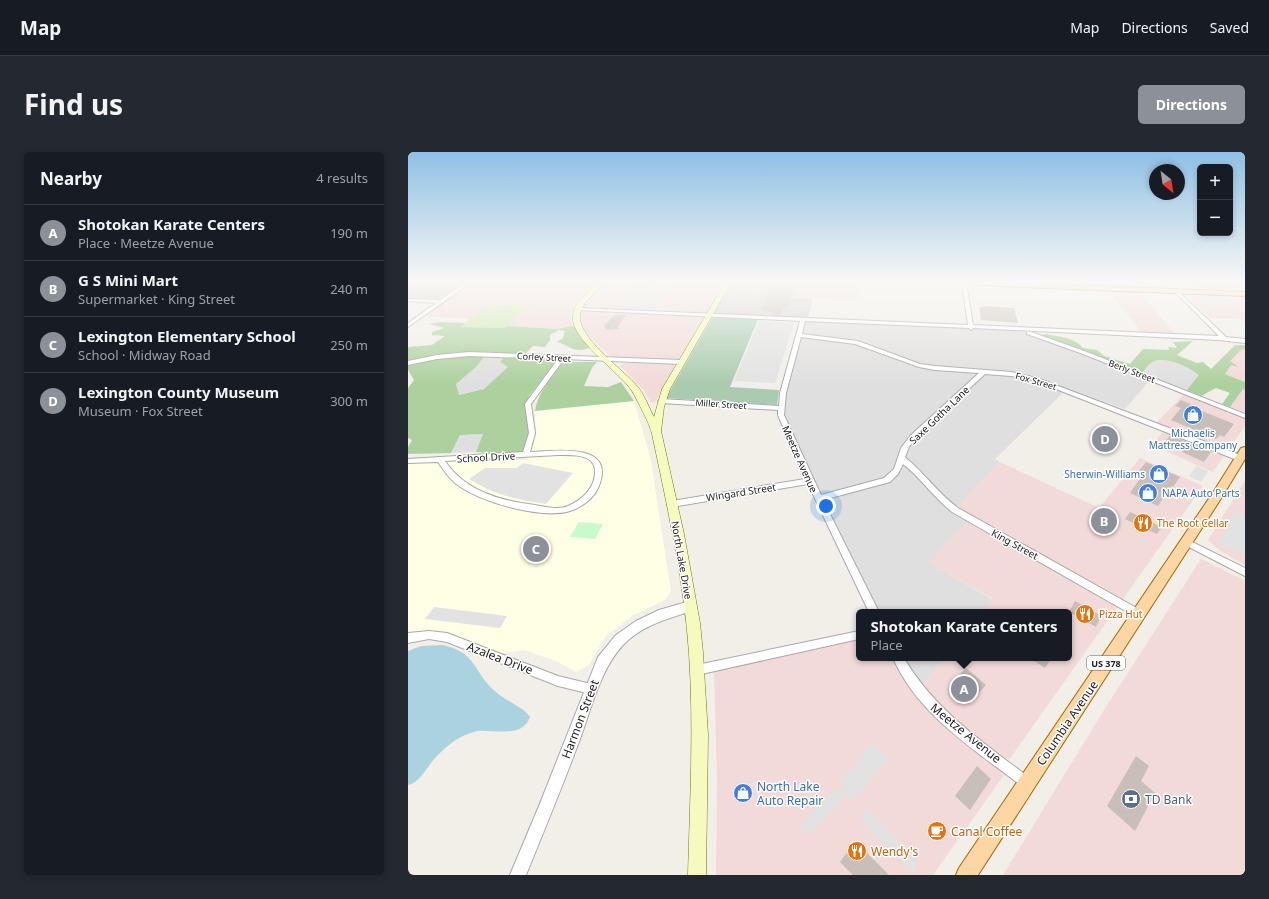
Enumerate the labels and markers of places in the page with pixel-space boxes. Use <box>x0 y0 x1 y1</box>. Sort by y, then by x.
shop icon: Michaelis Mattress Company <box>1182 404 1204 426</box>
pin: D <box>1092 424 1118 454</box>
place label: Michaelis Mattress Company <box>1149 426 1238 452</box>
shop icon: Sherwin-Williams <box>1148 463 1170 485</box>
place label: Sherwin-Williams <box>1064 467 1145 481</box>
shop icon: NAPA Auto Parts <box>1137 482 1159 504</box>
place label: NAPA Auto Parts <box>1162 486 1240 500</box>
pin: B <box>1091 506 1117 536</box>
restaurant icon: The Root Cellar <box>1132 512 1154 534</box>
place label: The Root Cellar <box>1157 516 1228 530</box>
pin: C <box>523 534 549 564</box>
restaurant icon: Pizza Hut <box>1074 603 1096 625</box>
place label: Pizza Hut <box>1099 607 1143 621</box>
pin: A <box>951 674 977 704</box>
place label: North Lake Auto Repair <box>757 778 823 809</box>
shop icon: North Lake Auto Repair <box>732 782 754 804</box>
bank icon: TD Bank <box>1120 788 1142 810</box>
place label: TD Bank <box>1145 791 1193 808</box>
cafe icon: Canal Coffee <box>926 820 948 842</box>
place label: Canal Coffee <box>951 823 1023 840</box>
restaurant icon: Wendy's <box>846 840 868 862</box>
place label: Wendy's <box>871 843 918 860</box>

